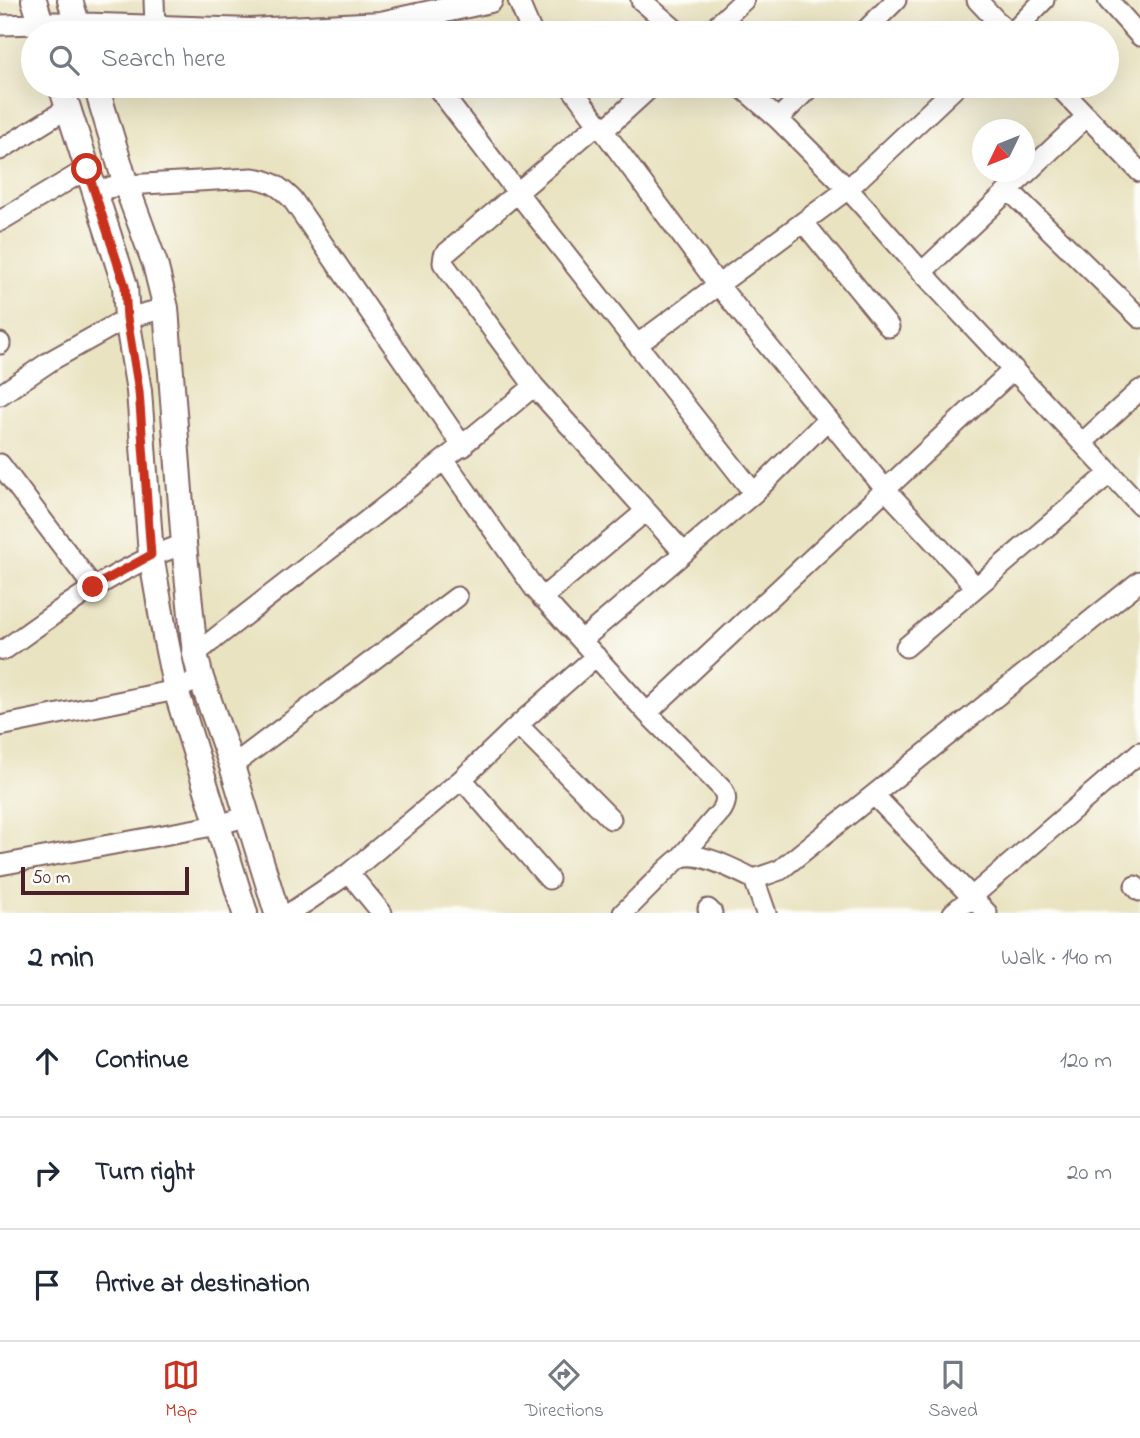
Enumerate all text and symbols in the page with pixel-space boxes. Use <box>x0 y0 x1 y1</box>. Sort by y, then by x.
search box <box>21 21 1119 98</box>
icon: search <box>45 41 83 79</box>
text: Search here <box>101 41 226 79</box>
north arrow <box>972 119 1035 182</box>
route start <box>71 153 102 184</box>
route end <box>77 571 108 602</box>
scale bar <box>21 864 189 896</box>
text: 50 m <box>32 865 71 892</box>
text: 2 min <box>28 937 94 981</box>
text: Walk · 140 m <box>1001 942 1112 975</box>
icon: ahead <box>28 1042 66 1080</box>
text: Continue <box>95 1042 188 1080</box>
text: 120 m <box>1060 1045 1112 1078</box>
icon: right <box>28 1154 66 1192</box>
text: Turn right <box>95 1154 195 1192</box>
text: 20 m <box>1067 1157 1112 1190</box>
icon: arrive <box>28 1266 66 1304</box>
text: Arrive at destination <box>95 1266 310 1304</box>
tab: Map <box>162 1356 200 1425</box>
tab: Directions <box>525 1356 604 1425</box>
tab: Saved <box>928 1356 978 1425</box>

